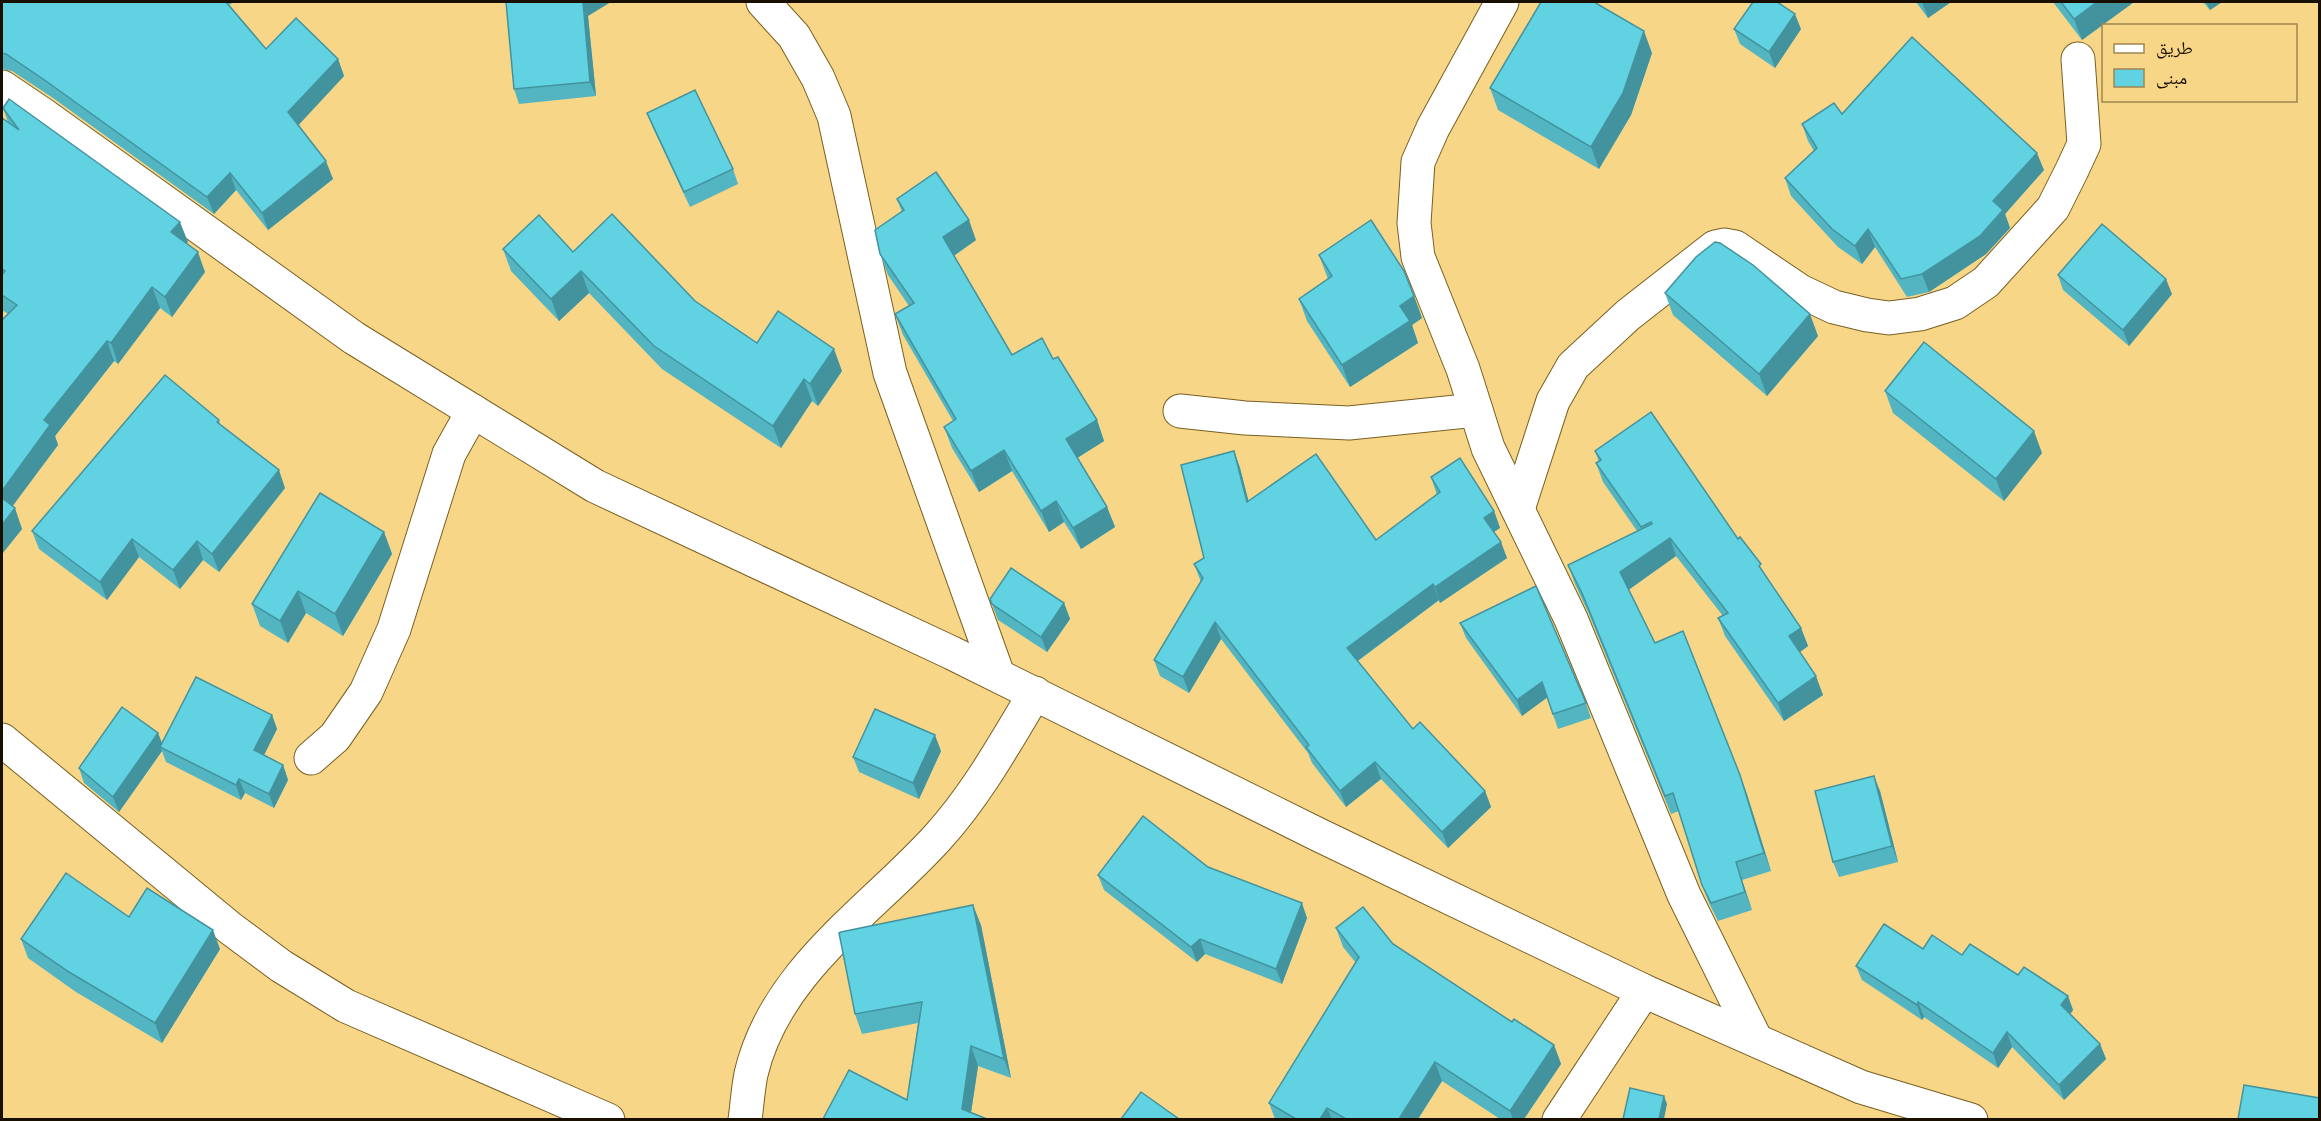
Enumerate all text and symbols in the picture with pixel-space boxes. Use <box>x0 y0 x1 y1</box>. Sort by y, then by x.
legend <box>2102 24 2297 102</box>
text: طريق <box>2156 35 2193 60</box>
text: مبنى <box>2156 65 2187 90</box>

